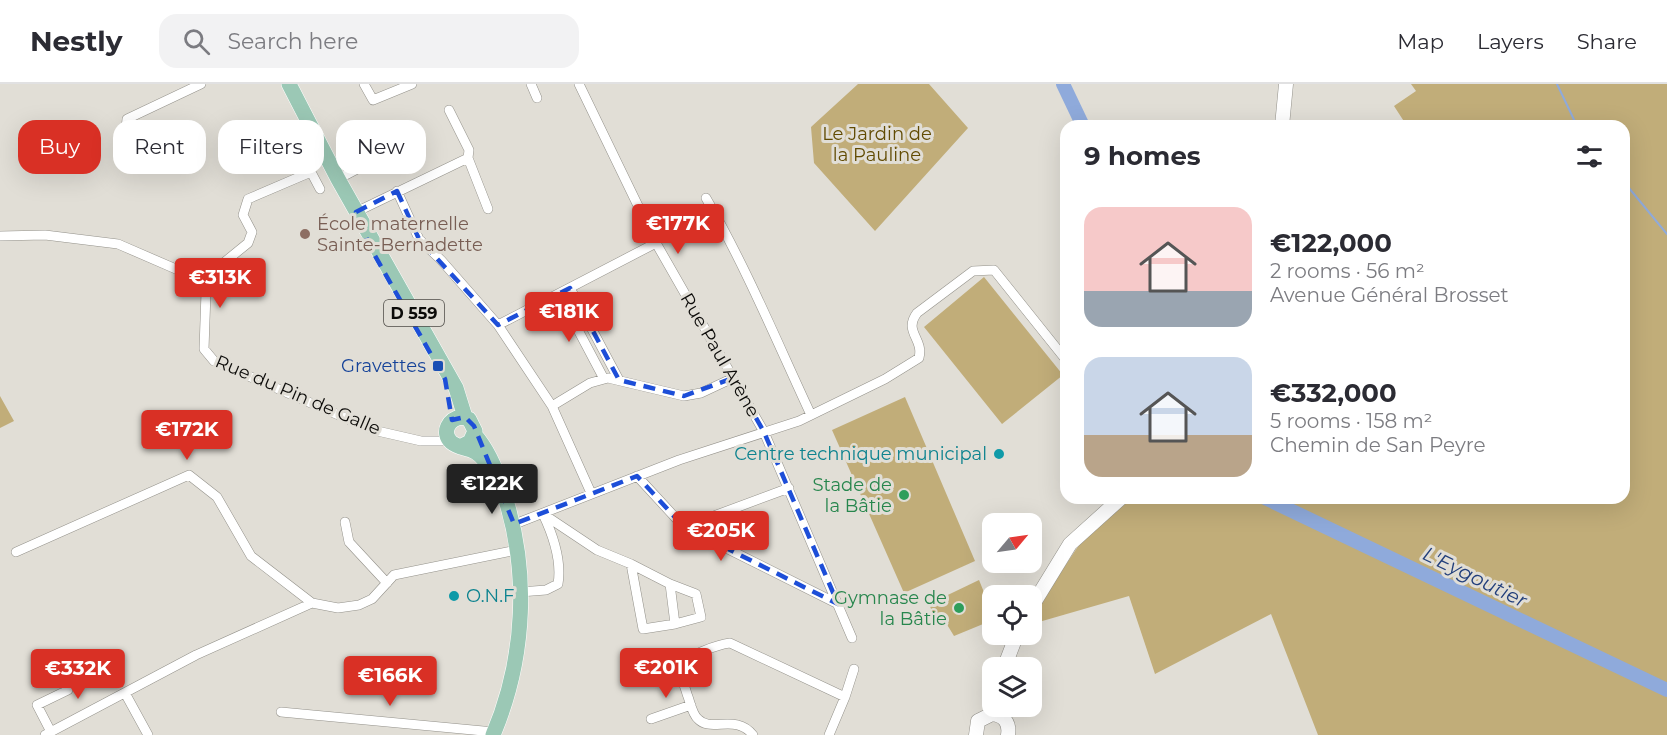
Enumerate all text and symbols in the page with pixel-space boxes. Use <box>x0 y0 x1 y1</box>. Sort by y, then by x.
search box <box>159 14 579 68</box>
text: Nestly <box>30 24 123 58</box>
icon: search <box>180 25 213 58</box>
text: Search here <box>228 28 358 55</box>
text: Map <box>1397 29 1444 54</box>
text: Layers <box>1477 29 1544 54</box>
text: Share <box>1577 29 1637 54</box>
chip: Buy <box>18 120 101 174</box>
chip: Rent <box>113 120 206 174</box>
chip: Filters <box>218 120 324 174</box>
chip: New <box>336 120 426 174</box>
park label: Le Jardin de la Pauline <box>822 123 932 166</box>
text: 9 homes <box>1084 140 1201 172</box>
icon: filters <box>1573 140 1606 173</box>
pin: €177K <box>636 204 720 255</box>
text: €177K <box>646 211 710 235</box>
place label: École maternelle Sainte-Bernadette <box>317 213 483 256</box>
marker: École maternelle Sainte-Bernadette <box>298 227 312 241</box>
text: €122,000 <box>1270 227 1392 259</box>
icon: home <box>1132 231 1204 303</box>
pin: €313K <box>178 258 262 309</box>
text: 2 rooms · 56 m² <box>1270 259 1425 283</box>
text: €313K <box>189 265 251 289</box>
text: Avenue Général Brosset <box>1270 283 1509 307</box>
street label: Rue Paul Arène <box>676 289 764 421</box>
pin: €181K <box>527 292 611 343</box>
text: €181K <box>539 299 599 323</box>
road number: D 559 <box>384 300 444 326</box>
street label: Rue du Pin de Galle <box>212 350 384 440</box>
place label: Gravettes <box>341 355 426 377</box>
marker: Gravettes <box>431 359 445 373</box>
text: €332,000 <box>1270 377 1397 409</box>
icon: home <box>1132 381 1204 453</box>
text: 5 rooms · 158 m² <box>1270 409 1432 433</box>
pin: €172K <box>145 410 229 461</box>
text: €172K <box>155 417 219 441</box>
text: Chemin de San Peyre <box>1270 433 1486 457</box>
place label: Centre technique municipal <box>734 443 987 465</box>
marker: Centre technique municipal <box>992 447 1006 461</box>
pin: €122K <box>450 464 534 515</box>
text: €122K <box>461 471 523 495</box>
place label: Stade de la Bâtie <box>812 474 892 517</box>
marker: Stade de la Bâtie <box>897 488 911 502</box>
pin: €205K <box>679 511 763 562</box>
north arrow <box>982 513 1042 573</box>
map controls <box>982 513 1042 717</box>
text: €205K <box>687 518 755 542</box>
water label: L'Eygoutier <box>1419 541 1532 613</box>
place label: O.N.F <box>466 585 514 607</box>
button: locate <box>982 585 1042 645</box>
place label: Gymnase de la Bâtie <box>834 587 947 630</box>
marker: O.N.F <box>447 589 461 603</box>
marker: Gymnase de la Bâtie <box>952 601 966 615</box>
pin: €201K <box>624 648 708 699</box>
pin: €332K <box>36 649 120 700</box>
text: €201K <box>634 655 698 679</box>
text: €332K <box>45 656 111 680</box>
pin: €166K <box>348 656 432 707</box>
button: layers <box>982 657 1042 717</box>
text: €166K <box>358 663 422 687</box>

